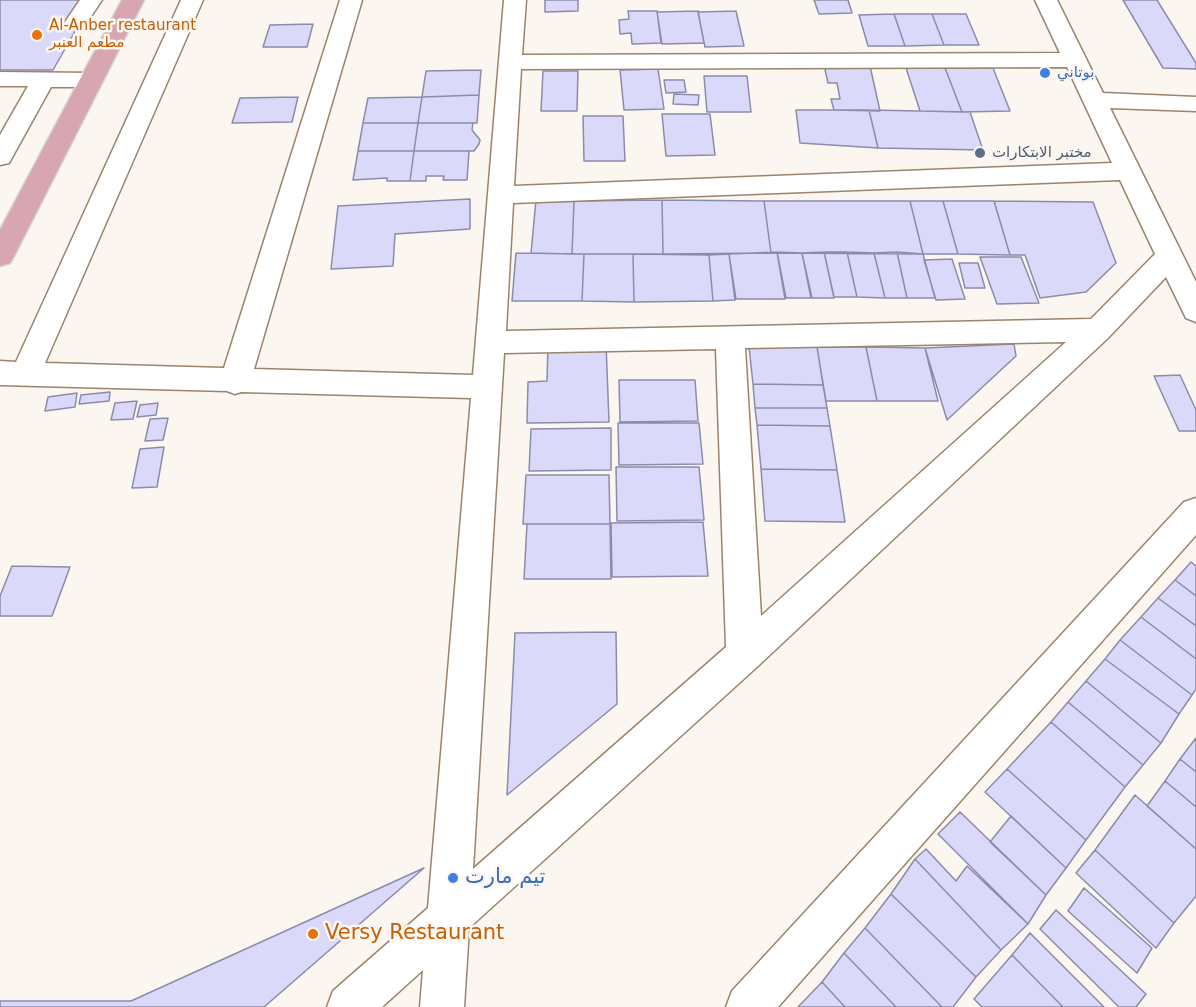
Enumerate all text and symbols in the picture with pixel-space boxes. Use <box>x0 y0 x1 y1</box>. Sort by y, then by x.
place label: Al-Anber restaurant مطعم العنبر <box>49 17 196 52</box>
marker: Al-Anber restaurant مطعم العنبر <box>30 28 44 42</box>
place label: بوتاني <box>1057 64 1094 82</box>
marker: بوتاني <box>1038 66 1052 80</box>
place label: مختبر الابتكارات <box>992 144 1092 162</box>
marker: مختبر الابتكارات <box>973 146 987 160</box>
place label: تيم مارت <box>465 865 545 891</box>
marker: تيم مارت <box>446 871 460 885</box>
place label: Versy Restaurant <box>325 921 504 947</box>
marker: Versy Restaurant <box>306 927 320 941</box>

